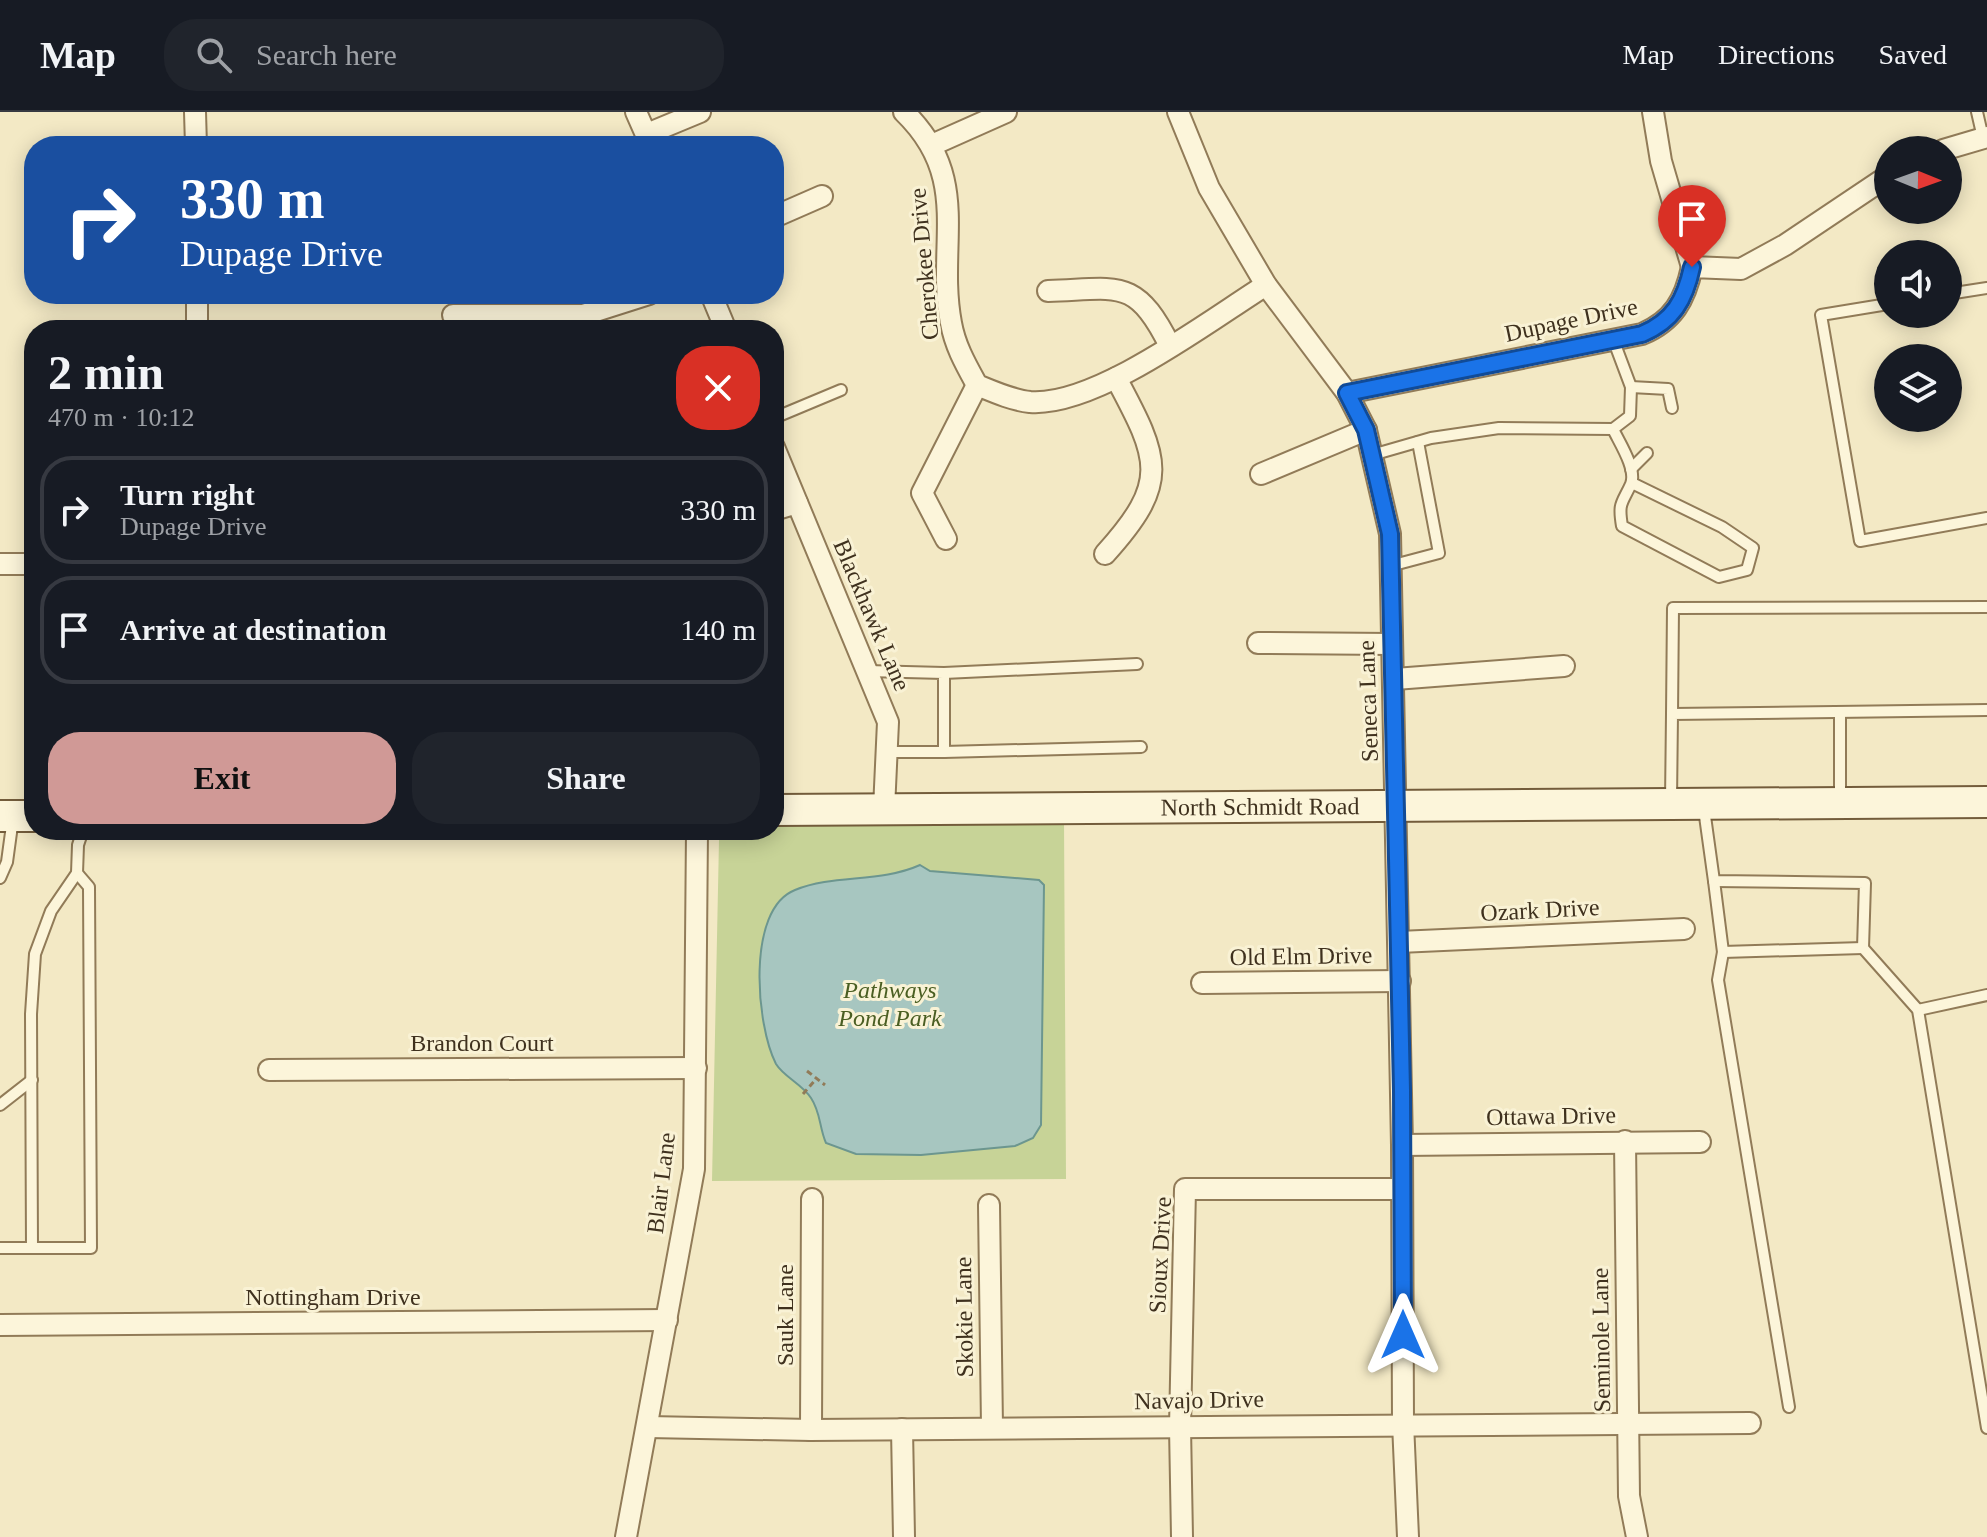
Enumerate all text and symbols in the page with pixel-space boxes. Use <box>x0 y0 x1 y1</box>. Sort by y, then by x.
search box <box>164 19 724 91</box>
icon: search <box>192 33 236 77</box>
text: Map <box>40 34 116 76</box>
text: Search here <box>256 38 397 71</box>
text: Map <box>1623 39 1674 70</box>
text: Directions <box>1718 39 1835 70</box>
text: Saved <box>1879 39 1947 70</box>
north arrow <box>1874 136 1962 224</box>
map controls <box>1874 136 1962 432</box>
icon: right <box>48 168 152 272</box>
text: 330 m <box>180 168 325 230</box>
pin <box>1658 185 1726 267</box>
street label: Cherokee Drive <box>904 187 944 341</box>
icon: arrive <box>1670 197 1714 241</box>
text: Dupage Drive <box>180 234 383 274</box>
button: sound <box>1874 240 1962 328</box>
street label: Dupage Drive <box>1502 293 1640 347</box>
button: layers <box>1874 344 1962 432</box>
text: 2 min <box>48 346 164 399</box>
button: close <box>676 346 760 430</box>
text: 470 m · 10:12 <box>48 403 195 432</box>
text: Turn right <box>120 478 255 511</box>
icon: right <box>52 488 96 532</box>
text: 330 m <box>680 493 756 526</box>
text: Dupage Drive <box>120 512 267 541</box>
street label: Blackhawk Lane <box>828 535 916 695</box>
icon: arrive <box>52 608 96 652</box>
text: Arrive at destination <box>120 613 387 646</box>
text: 140 m <box>680 613 756 646</box>
street label: Seneca Lane <box>1353 640 1383 762</box>
button: Exit <box>48 732 396 824</box>
button: Share <box>412 732 760 824</box>
street label: North Schmidt Road <box>1161 793 1359 820</box>
street label: Ozark Drive <box>1480 894 1600 926</box>
street label: Old Elm Drive <box>1229 942 1373 970</box>
park label: Pathways Pond Park <box>837 977 942 1031</box>
street label: Brandon Court <box>410 1030 554 1056</box>
street label: Ottawa Drive <box>1486 1102 1616 1130</box>
street label: Blair Lane <box>642 1131 680 1235</box>
street label: Sioux Drive <box>1144 1196 1176 1314</box>
street label: Skokie Lane <box>950 1256 978 1378</box>
street label: Sauk Lane <box>772 1264 798 1366</box>
street label: Seminole Lane <box>1587 1267 1615 1413</box>
street label: Nottingham Drive <box>245 1284 421 1310</box>
position arrow <box>1361 1293 1445 1377</box>
street label: Navajo Drive <box>1134 1386 1264 1414</box>

